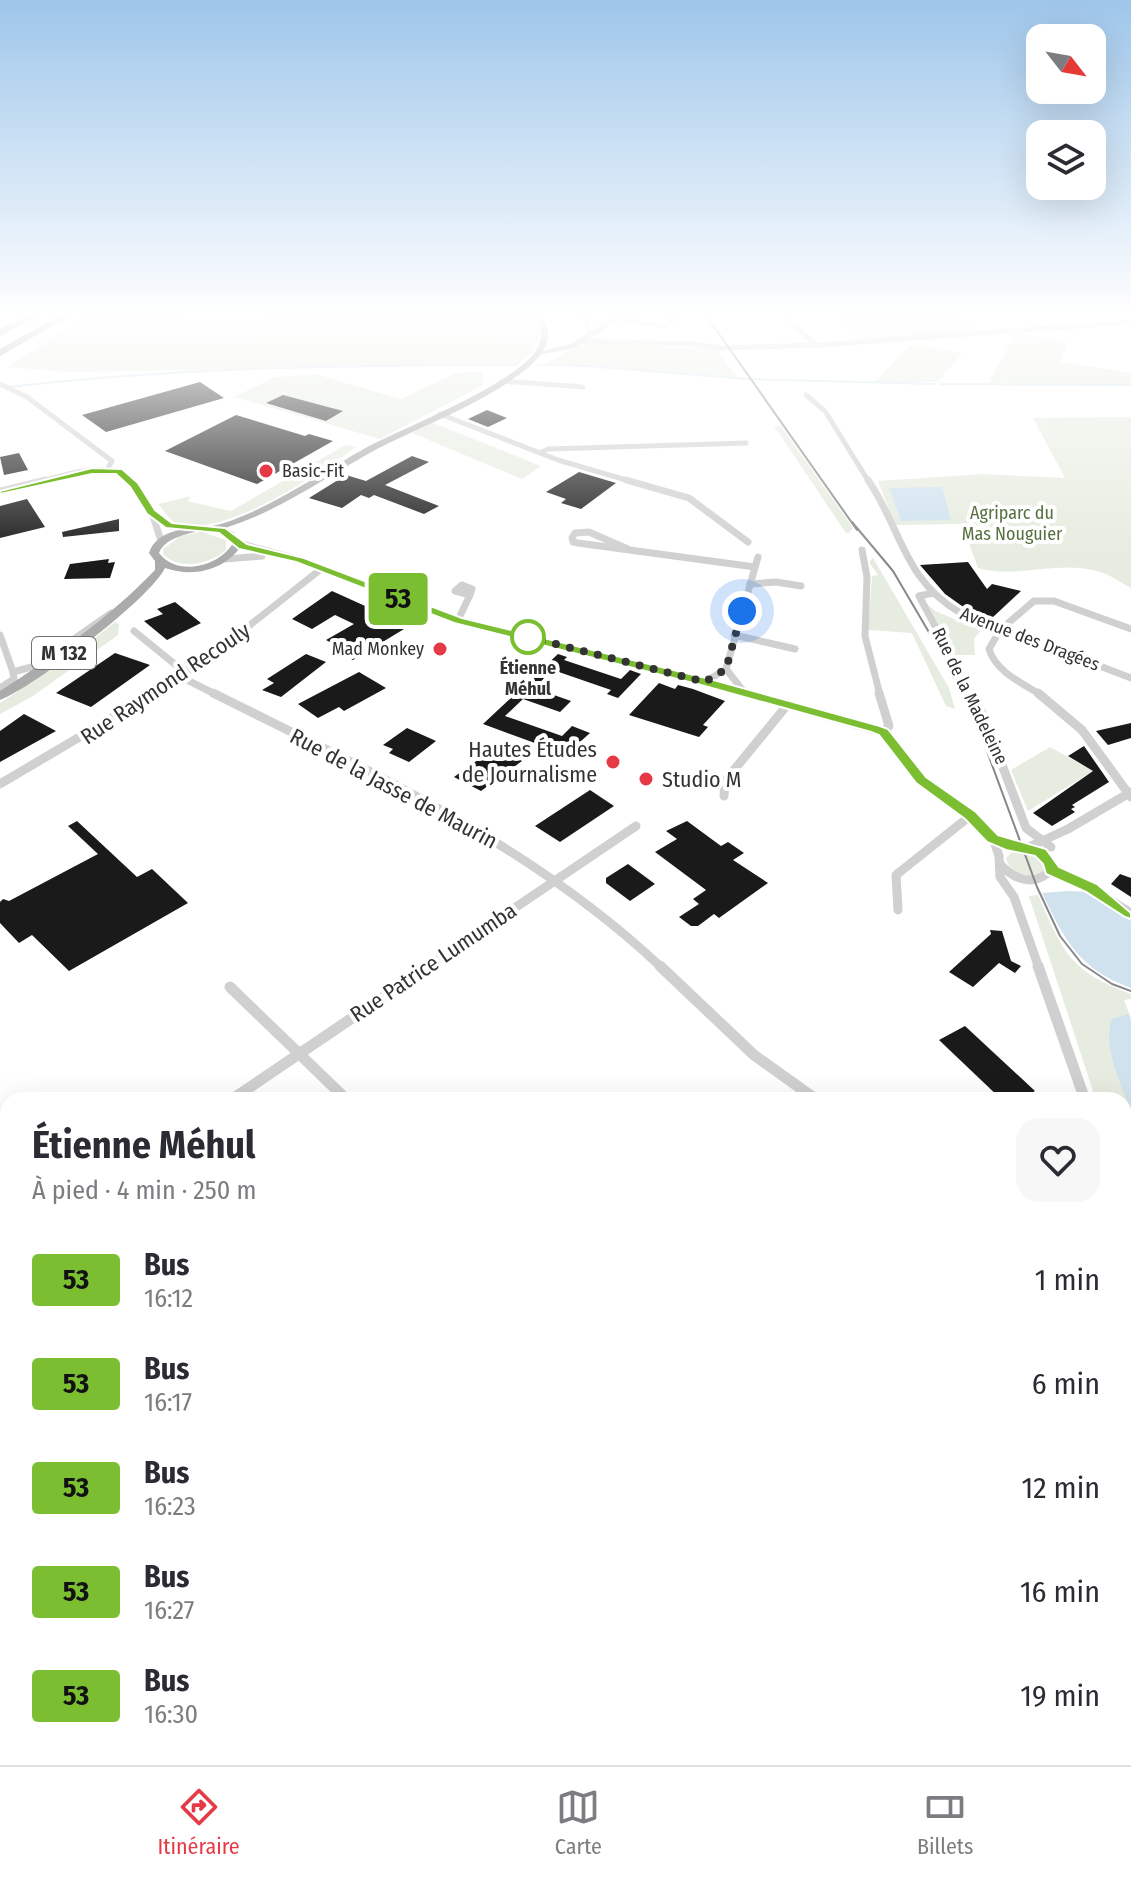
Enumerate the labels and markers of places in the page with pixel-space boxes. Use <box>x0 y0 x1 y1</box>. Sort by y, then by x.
place label: Basic-Fit <box>282 460 344 482</box>
marker: Basic-Fit <box>257 462 275 480</box>
marker: Étienne Méhul <box>511 620 545 654</box>
place label: Mad Monkey <box>332 638 424 660</box>
marker: Mad Monkey <box>431 640 449 658</box>
place label: Étienne Méhul <box>500 656 556 700</box>
place label: Hautes Études de Journalisme <box>462 736 597 788</box>
marker: Hautes Études de Journalisme <box>604 753 622 771</box>
place label: Studio M <box>662 766 741 793</box>
marker: Studio M <box>637 770 655 788</box>

